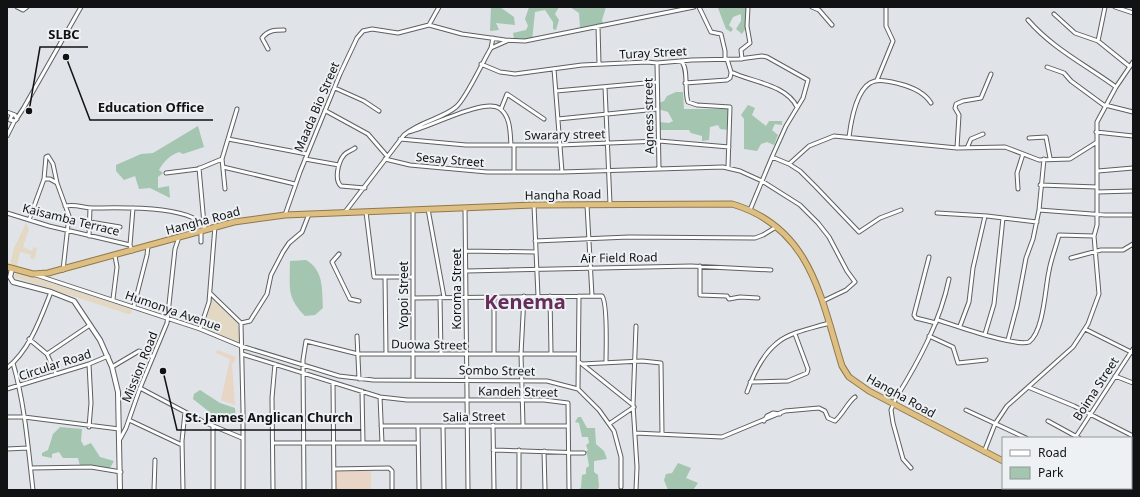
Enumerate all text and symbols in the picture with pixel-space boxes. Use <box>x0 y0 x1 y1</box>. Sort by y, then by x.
callout: SLBC <box>40 22 88 47</box>
text: SLBC <box>48 25 80 43</box>
street label: Turay Street <box>619 42 688 63</box>
street label: Maada Bio Street <box>290 59 343 154</box>
street label: Agness street <box>639 77 658 154</box>
callout: Education Office <box>90 95 213 120</box>
text: Education Office <box>98 98 205 116</box>
street label: Swarary street <box>524 125 606 144</box>
street label: Sesay Street <box>415 148 486 171</box>
street label: Hangha Road <box>525 185 601 204</box>
street label: Kaisamba Terrace <box>21 199 122 240</box>
street label: Hangha Road <box>164 202 242 239</box>
street label: Koroma Street <box>448 248 465 330</box>
street label: Air Field Road <box>580 248 658 267</box>
street label: Yopoi Street <box>395 260 412 329</box>
street label: Humonya Avenue <box>123 286 224 335</box>
district label: Kenema <box>484 288 566 315</box>
street label: Mission Road <box>118 329 162 405</box>
street label: Duowa Street <box>391 335 468 354</box>
street label: Circular Road <box>16 345 93 384</box>
street label: Boima Street <box>1069 353 1123 424</box>
street label: Sombo Street <box>459 361 536 380</box>
street label: Hangha Road <box>864 370 939 422</box>
street label: Kandeh Street <box>478 382 559 401</box>
callout: St. James Anglican Church <box>177 405 361 430</box>
street label: Salia Street <box>442 407 506 426</box>
text: St. James Anglican Church <box>185 408 353 426</box>
legend <box>1002 437 1132 489</box>
text: Road <box>1038 444 1067 461</box>
text: Park <box>1038 464 1064 481</box>

